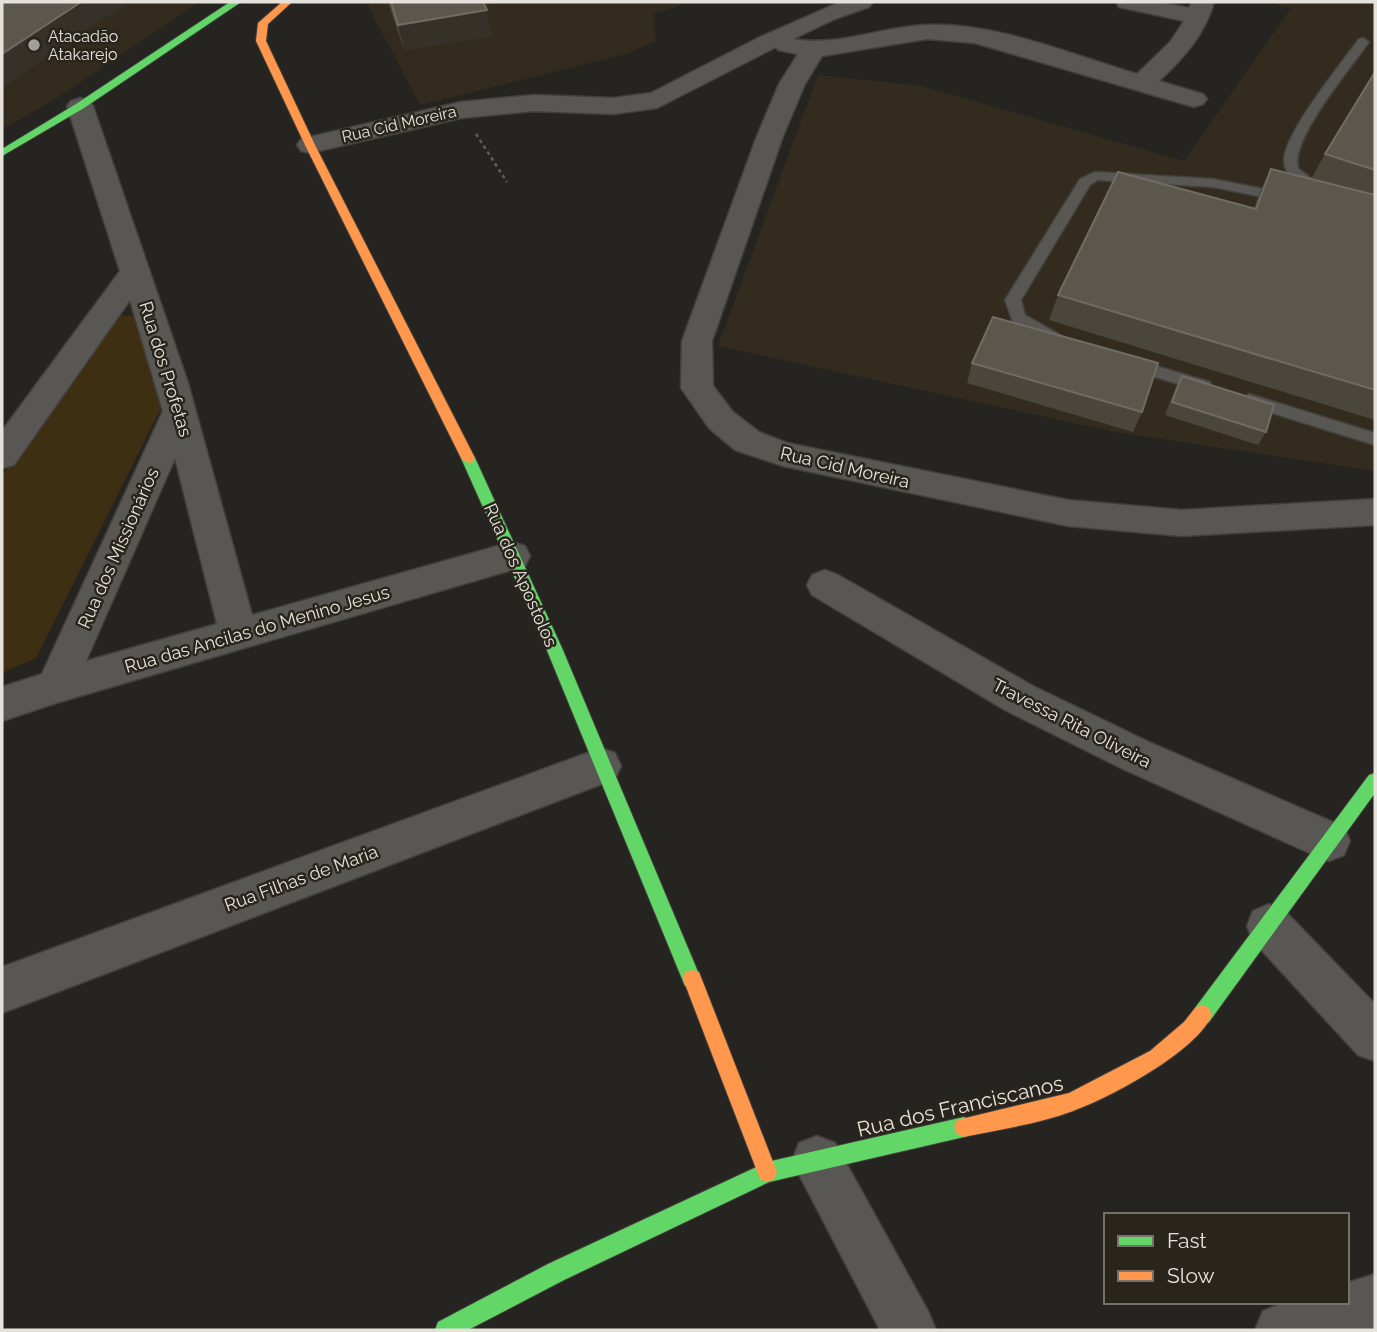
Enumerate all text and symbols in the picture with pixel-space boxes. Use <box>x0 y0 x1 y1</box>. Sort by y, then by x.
place label: Atacadão Atakarejo <box>48 27 118 64</box>
marker: Atacadão Atakarejo <box>26 37 42 53</box>
street label: Rua Cid Moreira <box>340 102 458 146</box>
street label: Rua dos Profetas <box>135 299 197 439</box>
street label: Rua Cid Moreira <box>778 442 912 492</box>
street label: Rua dos Missionários <box>73 464 163 632</box>
street label: Rua dos Apostolos <box>480 500 562 650</box>
street label: Rua das Ancilas do Menino Jesus <box>122 581 392 677</box>
street label: Travessa Rita Oliveira <box>989 674 1155 772</box>
street label: Rua Filhas de Maria <box>221 840 381 916</box>
street label: Rua dos Franciscanos <box>855 1070 1065 1142</box>
legend <box>1104 1213 1349 1304</box>
text: Fast <box>1167 1228 1207 1253</box>
text: Slow <box>1167 1263 1215 1288</box>

